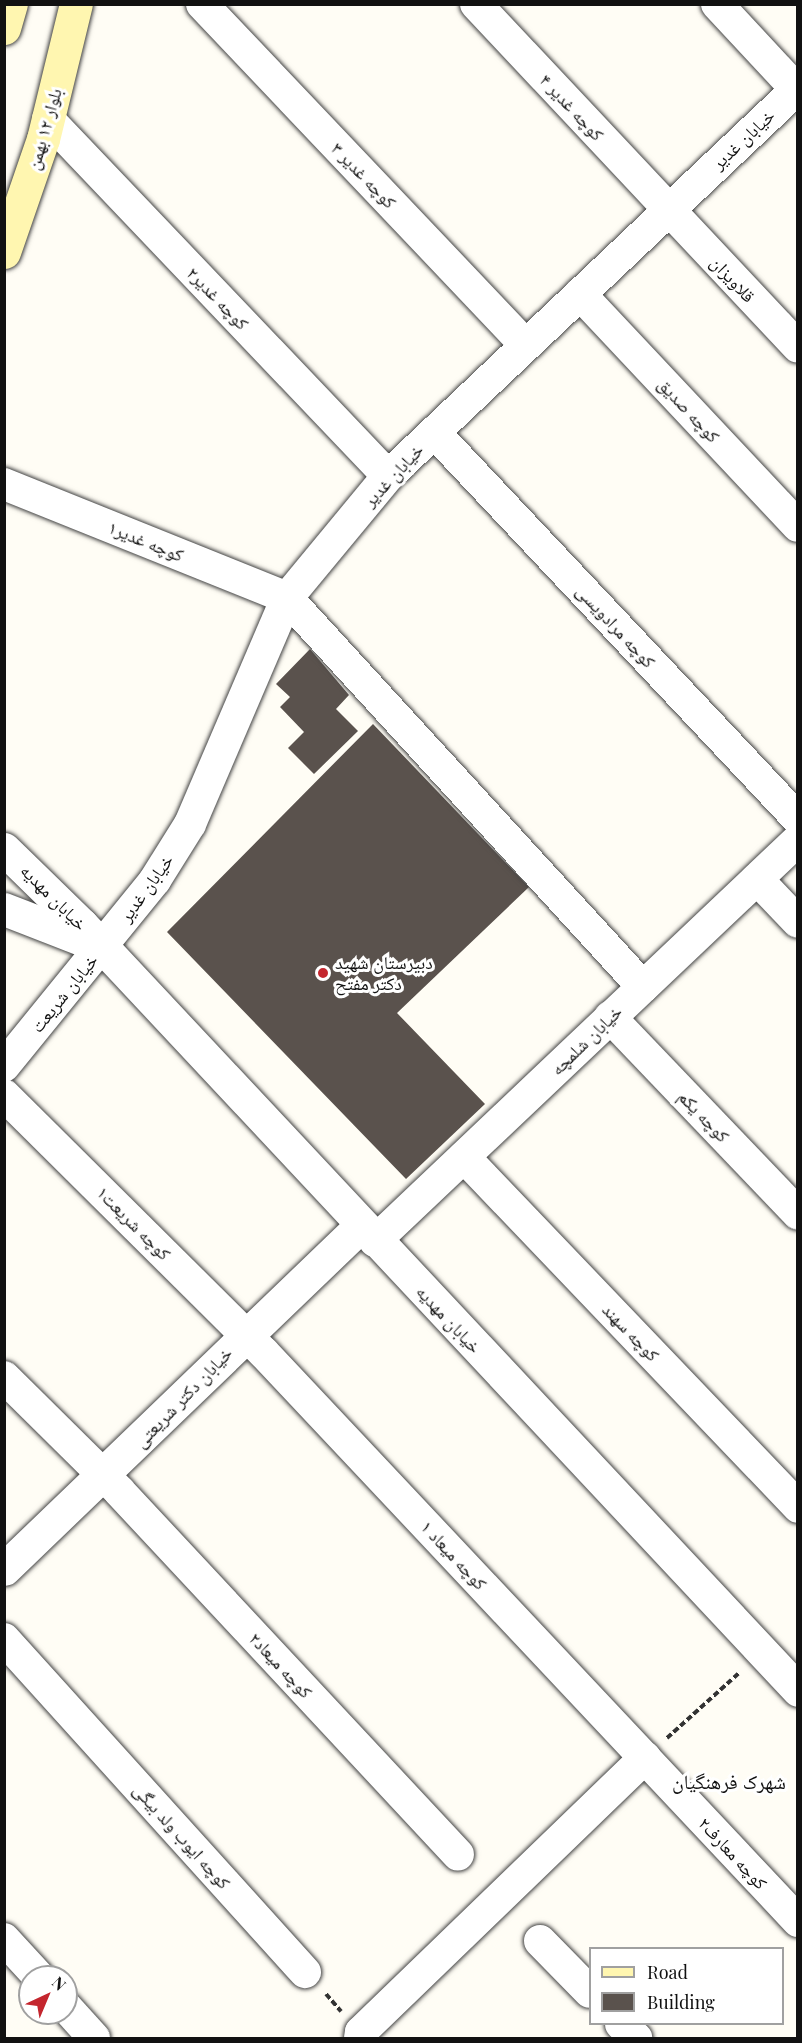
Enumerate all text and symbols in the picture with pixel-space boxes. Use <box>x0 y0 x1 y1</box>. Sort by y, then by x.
street label: کوچه غدیر ۴ <box>536 69 608 145</box>
street label: بلوار ۱۲ بهمن <box>22 86 66 172</box>
street label: خیابان غدیر <box>707 104 779 174</box>
street label: کوچه غدیر ۳ <box>327 137 401 213</box>
street label: قلاویزان <box>706 251 760 307</box>
street label: کوچه غدیر۲ <box>183 262 253 334</box>
street label: کوچه صدیق <box>654 373 724 447</box>
street label: خیابان غدیر <box>358 439 428 511</box>
street label: کوچه غدیر۱ <box>105 516 187 566</box>
street label: کوچه مرادویسی <box>572 580 660 672</box>
street label: خیابان غدیر <box>114 850 178 926</box>
street label: خیابان مهدیه <box>16 859 92 935</box>
street label: خیابان شریعت <box>26 949 102 1037</box>
place label: دبیرستان شهید دکتر مفتح <box>335 952 433 994</box>
marker: دبیرستان شهید دکتر مفتح <box>316 966 330 980</box>
street label: خیابان شلمچه <box>546 1001 626 1079</box>
street label: کوچه یکم <box>674 1086 734 1146</box>
street label: کوچه شریعت۱ <box>93 1182 175 1264</box>
street label: خیابان مهدیه <box>412 1281 486 1357</box>
street label: کوچه سهند <box>598 1298 664 1366</box>
street label: خیابان دکتر شریعتی <box>129 1342 237 1452</box>
street label: کوچه میعاد ۱ <box>417 1516 491 1594</box>
street label: کوچه میعاد۲ <box>245 1628 317 1702</box>
district label: شهرک فرهنگیان <box>672 1768 786 1792</box>
street label: کوچه ایوب ولد بیگی <box>129 1779 235 1893</box>
street label: کوچه معارف۲ <box>694 1813 772 1893</box>
legend <box>589 1947 784 2025</box>
text: Road <box>647 1960 688 1984</box>
north arrow <box>18 1965 78 2025</box>
text: N <box>48 1972 71 1995</box>
text: Building <box>647 1990 715 2014</box>

